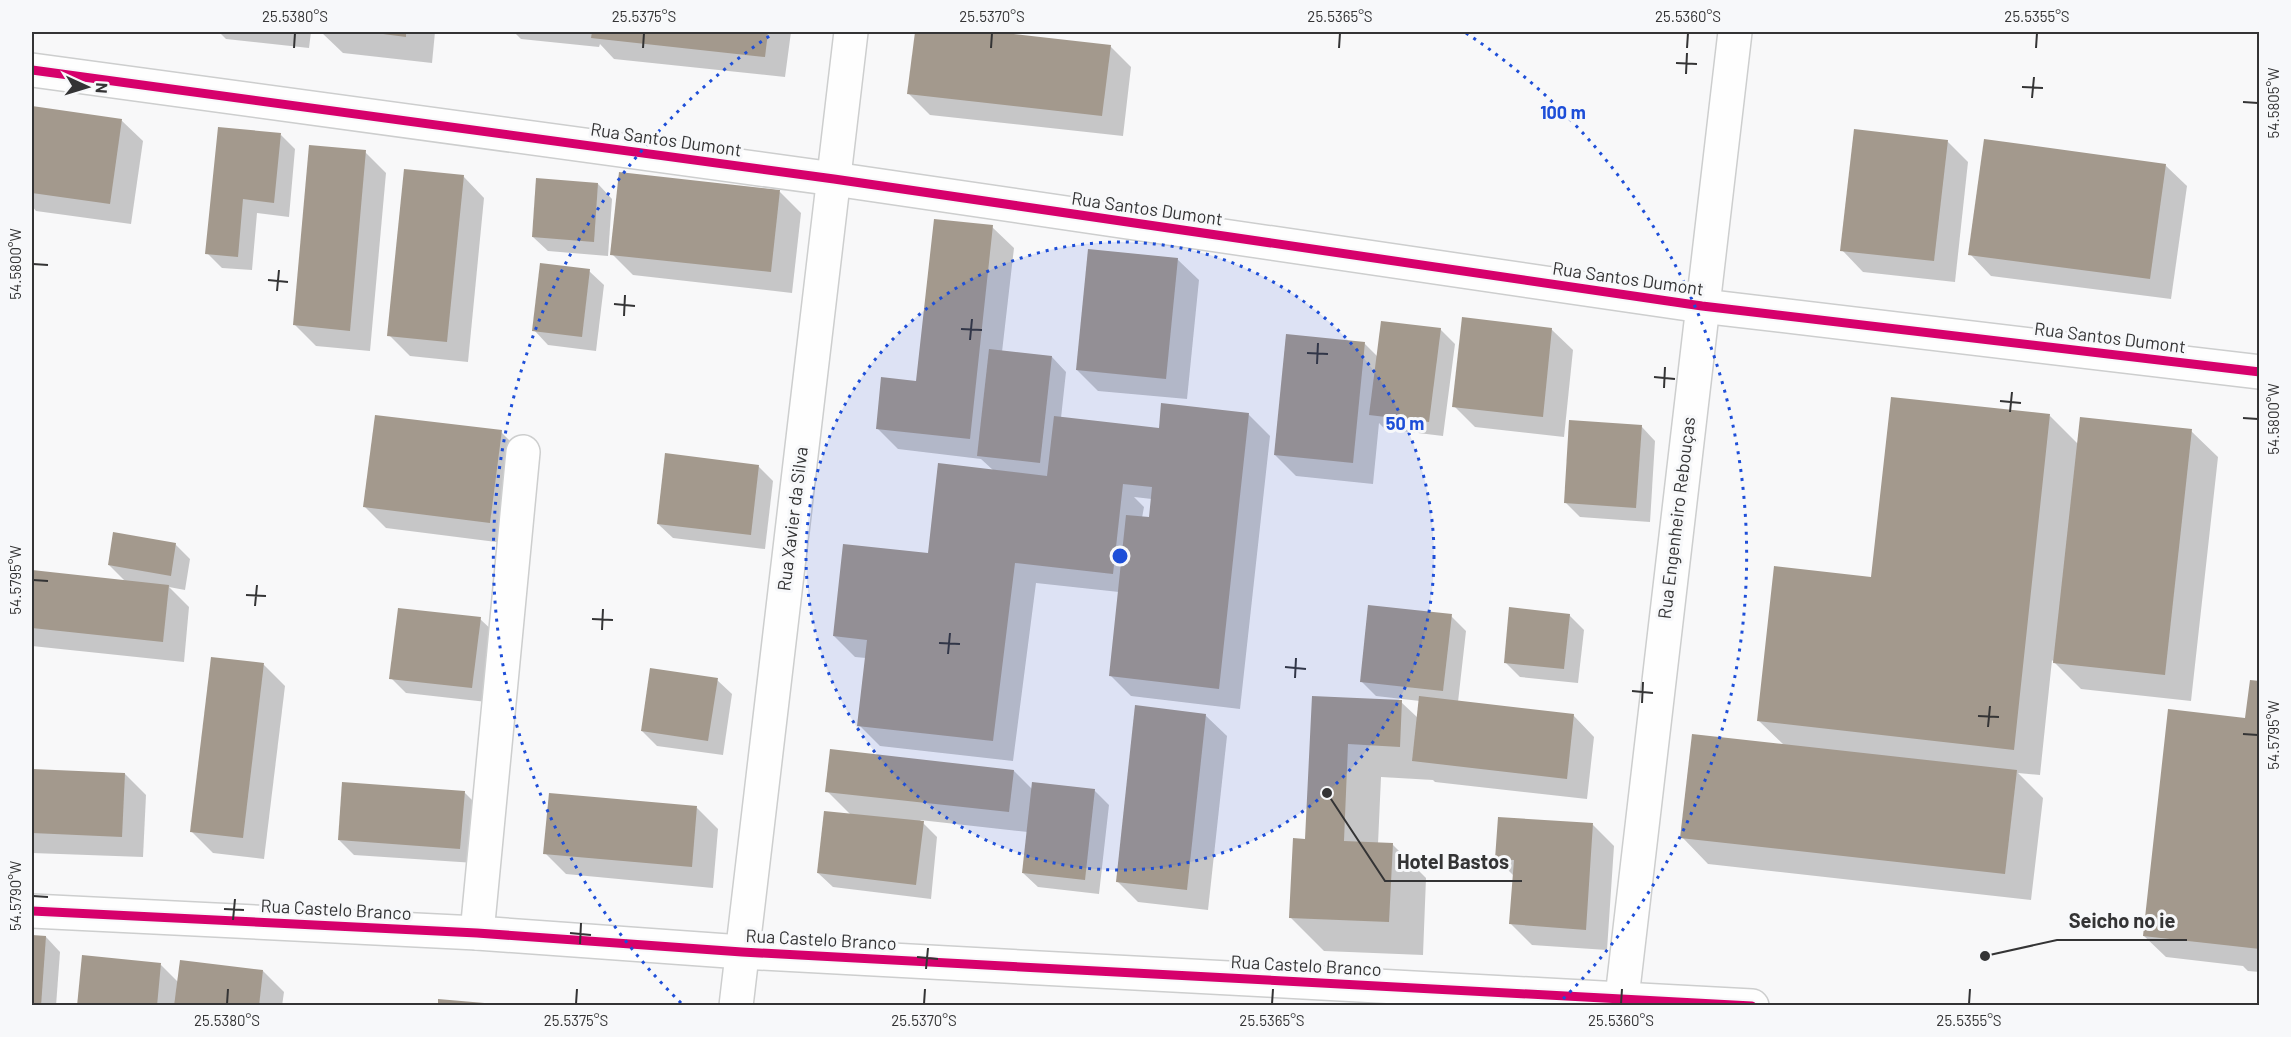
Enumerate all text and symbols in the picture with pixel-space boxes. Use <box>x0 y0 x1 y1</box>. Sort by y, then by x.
text: 25.5380°S <box>262 7 328 25</box>
text: 25.5375°S <box>612 7 676 25</box>
text: 25.5370°S <box>959 7 1025 25</box>
text: 25.5365°S <box>1307 7 1373 25</box>
text: 25.5360°S <box>1655 7 1721 25</box>
text: 25.5355°S <box>2004 7 2070 25</box>
north arrow <box>57 57 117 117</box>
text: 54.5805°W <box>2264 68 2282 138</box>
text: N <box>93 82 112 94</box>
text: 100 m <box>1540 101 1586 123</box>
street label: Rua Santos Dumont <box>589 118 743 161</box>
street label: Rua Santos Dumont <box>1070 187 1224 230</box>
text: 54.5800°W <box>6 228 24 300</box>
street label: Rua Santos Dumont <box>1551 257 1705 300</box>
street label: Rua Santos Dumont <box>2033 317 2187 357</box>
text: 54.5800°W <box>2264 383 2282 455</box>
text: 50 m <box>1386 412 1424 434</box>
street label: Rua Engenheiro Rebouças <box>1653 416 1699 620</box>
street label: Rua Xavier da Silva <box>772 445 812 592</box>
text: 54.5795°W <box>6 545 24 615</box>
centre of rings <box>1110 546 1130 566</box>
text: 54.5795°W <box>2264 700 2282 770</box>
callout: Hotel Bastos <box>1385 843 1522 881</box>
text: Hotel Bastos <box>1397 849 1509 873</box>
text: 54.5790°W <box>6 861 24 931</box>
street label: Rua Castelo Branco <box>260 894 412 924</box>
callout: Seicho no ie <box>2057 902 2187 940</box>
text: Seicho no ie <box>2069 908 2175 932</box>
street label: Rua Castelo Branco <box>745 924 897 954</box>
street label: Rua Castelo Branco <box>1230 950 1382 980</box>
text: 25.5380°S <box>194 1011 260 1029</box>
text: 25.5375°S <box>544 1011 608 1029</box>
text: 25.5370°S <box>891 1011 957 1029</box>
text: 25.5365°S <box>1239 1011 1305 1029</box>
text: 25.5360°S <box>1588 1011 1654 1029</box>
text: 25.5355°S <box>1936 1011 2002 1029</box>

